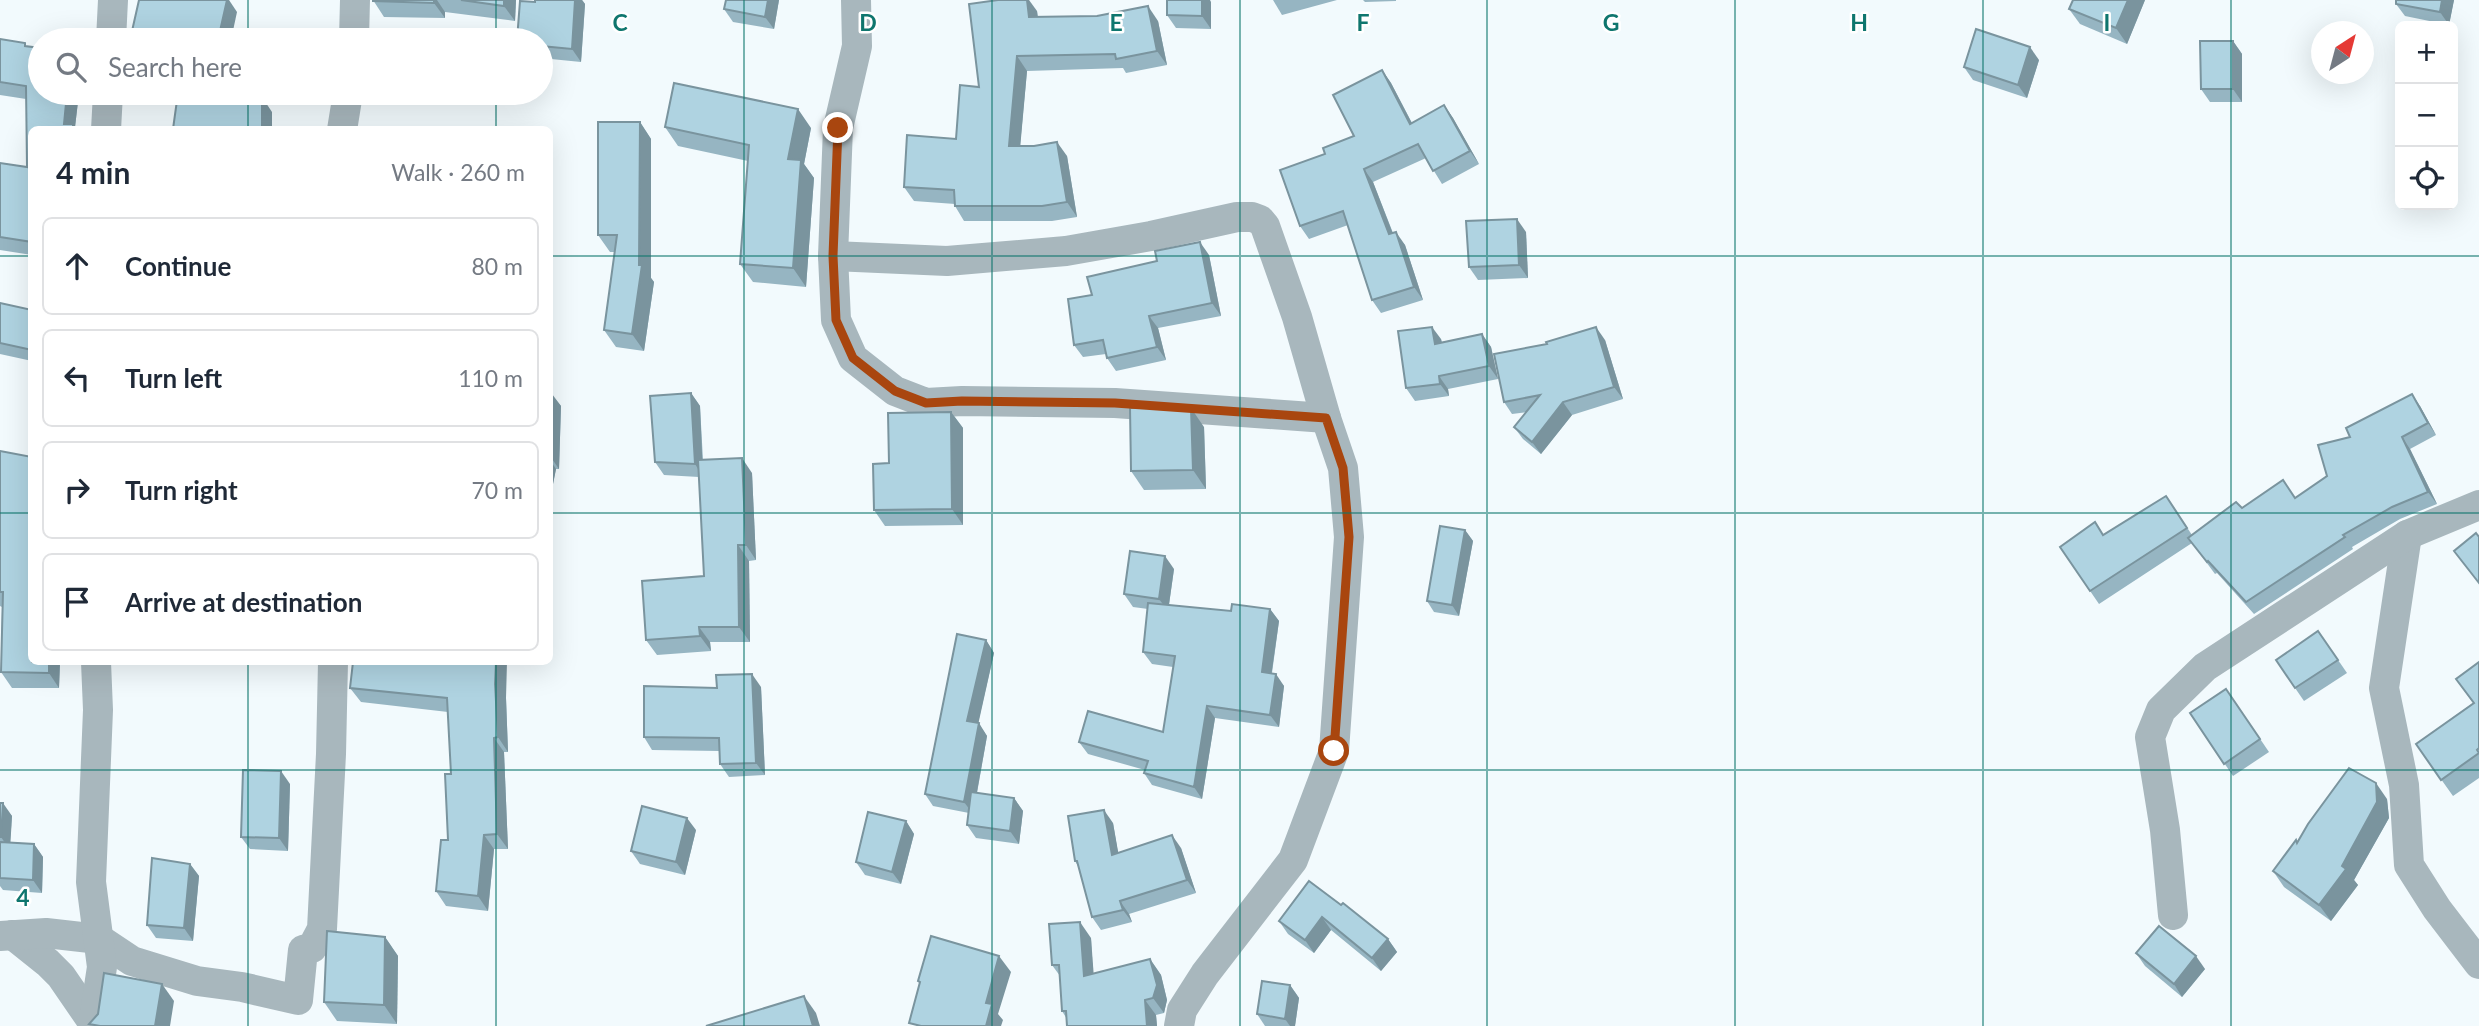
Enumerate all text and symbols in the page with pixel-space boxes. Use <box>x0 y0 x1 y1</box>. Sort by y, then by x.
text: C <box>612 8 628 36</box>
text: D <box>859 8 877 36</box>
text: E <box>1109 8 1123 36</box>
text: F <box>1356 8 1370 36</box>
text: G <box>1603 8 1619 36</box>
text: H <box>1850 8 1868 36</box>
text: I <box>2104 8 2110 36</box>
north arrow <box>2311 21 2374 84</box>
map controls <box>2395 21 2458 210</box>
button: + <box>2395 21 2458 84</box>
search box <box>28 28 553 105</box>
icon: search <box>52 48 90 86</box>
text: Search here <box>108 51 242 83</box>
button: − <box>2395 84 2458 147</box>
route end <box>822 112 853 143</box>
button: locate <box>2395 147 2458 210</box>
text: 4 min <box>56 154 130 190</box>
text: Walk · 260 m <box>391 158 525 186</box>
icon: ahead <box>58 247 96 285</box>
text: Continue <box>125 250 231 282</box>
text: 80 m <box>472 252 523 280</box>
icon: left <box>58 359 96 397</box>
text: Turn left <box>125 362 222 394</box>
text: 110 m <box>458 364 523 392</box>
icon: right <box>58 471 96 509</box>
text: Turn right <box>125 474 238 506</box>
text: 70 m <box>472 476 523 504</box>
icon: arrive <box>58 583 96 621</box>
text: Arrive at destination <box>125 586 362 618</box>
route start <box>1318 735 1349 766</box>
text: 4 <box>16 883 30 911</box>

